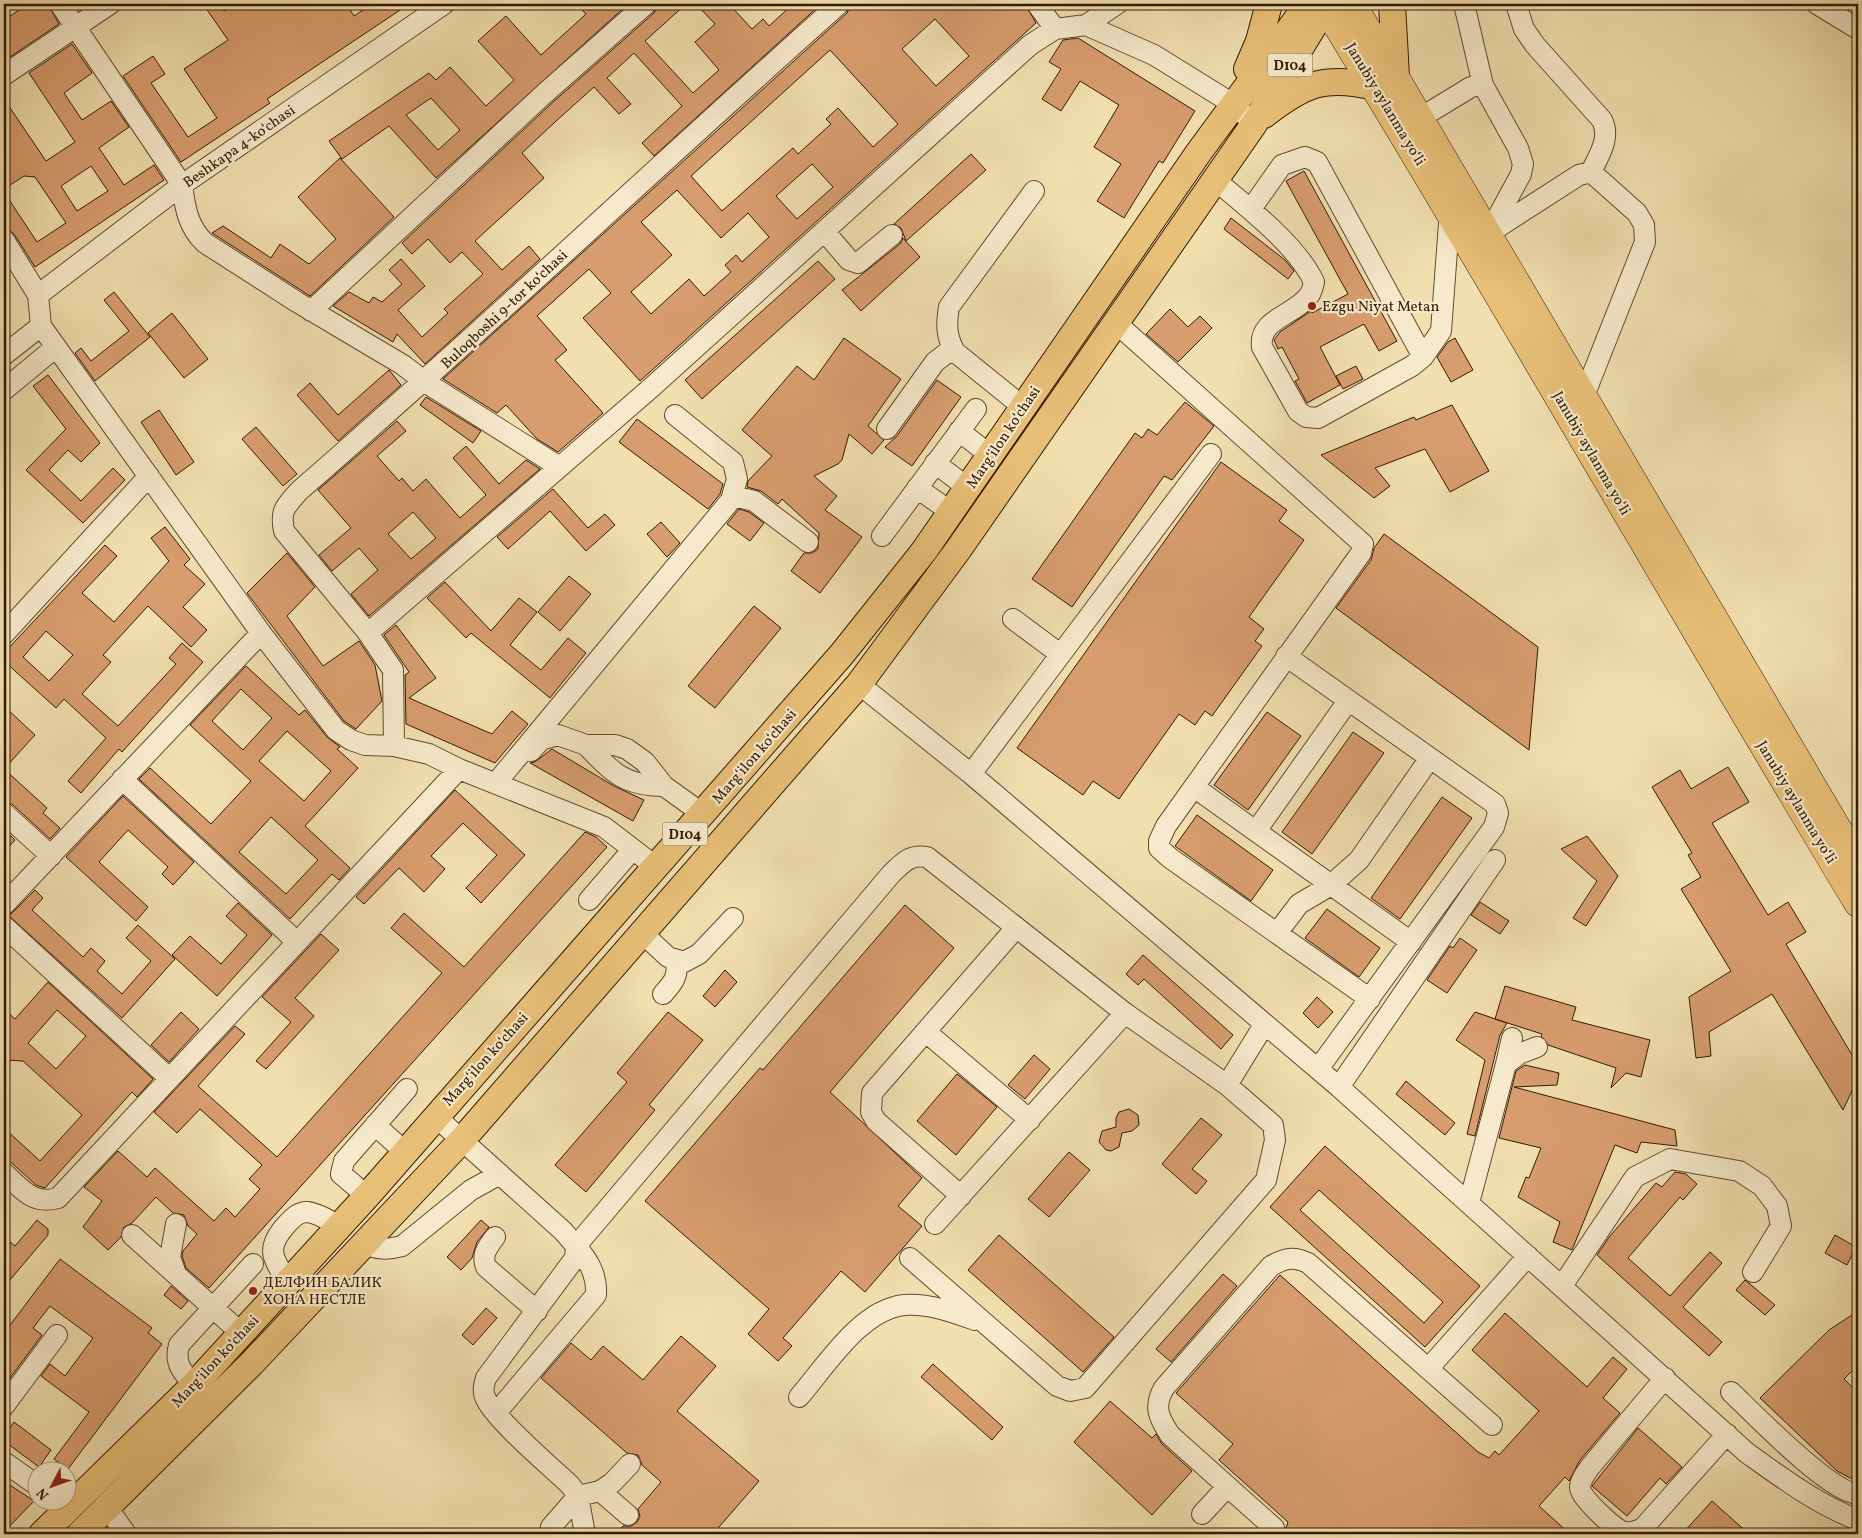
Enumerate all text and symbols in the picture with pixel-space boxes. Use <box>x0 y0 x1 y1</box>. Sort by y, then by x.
street label: Janubiy aylanma yoʻli <box>1340 39 1430 170</box>
road number: D104 <box>1268 54 1312 76</box>
street label: Beshkapa 4-koʻchasi <box>180 101 300 194</box>
street label: Buloqboshi 9-tor koʻchasi <box>437 246 573 374</box>
place label: Ezgu Niyat Metan <box>1322 297 1439 318</box>
marker: Ezgu Niyat Metan <box>1306 300 1318 312</box>
street label: Margʻilon koʻchasi <box>962 382 1046 493</box>
street label: Janubiy aylanma yoʻli <box>1547 388 1635 520</box>
street label: Margʻilon koʻchasi <box>708 705 802 809</box>
street label: Janubiy aylanma yoʻli <box>1751 737 1841 868</box>
road number: D104 <box>662 822 708 846</box>
street label: Margʻilon koʻchasi <box>438 1009 534 1112</box>
place label: ДЕЛФИН БАЛИК ХОНА НЕСТЛЕ <box>263 1273 382 1311</box>
marker: ДЕЛФИН БАЛИК ХОНА НЕСТЛЕ <box>247 1285 259 1297</box>
street label: Margʻilon koʻchasi <box>168 1311 265 1413</box>
north arrow <box>28 1460 78 1510</box>
text: N <box>33 1483 54 1504</box>

